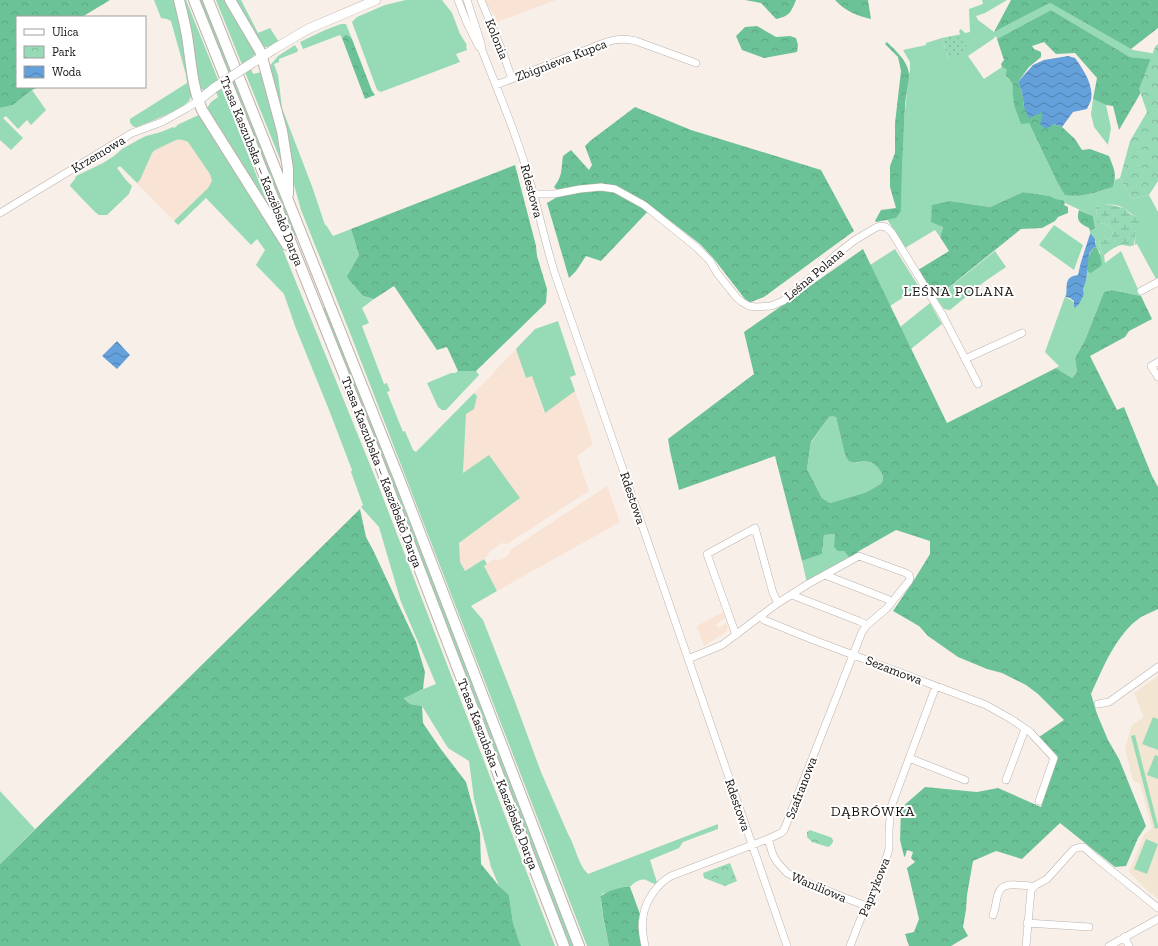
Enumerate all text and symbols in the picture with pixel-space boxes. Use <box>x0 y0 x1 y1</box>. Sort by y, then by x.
legend <box>16 16 146 88</box>
street label: Kolonia <box>482 17 512 62</box>
text: Ulica <box>52 25 79 39</box>
street label: Zbigniewa Kupca <box>513 35 609 84</box>
text: Park <box>52 45 77 59</box>
text: Woda <box>52 65 81 79</box>
street label: Trasa Kaszubska – Kaszëbskô Darga <box>217 74 307 269</box>
street label: Krzemowa <box>68 132 128 176</box>
street label: Rdestowa <box>518 163 546 220</box>
street label: Leśna Polana <box>781 244 847 303</box>
district label: LEŚNA POLANA <box>903 283 1015 300</box>
street label: Trasa Kaszubska – Kaszëbskô Darga <box>339 374 426 570</box>
street label: Rdestowa <box>617 470 649 527</box>
street label: Sezamowa <box>864 652 925 688</box>
street label: Trasa Kaszubska – Kaszëbskô Darga <box>455 676 542 872</box>
street label: Szafranowa <box>782 754 820 821</box>
street label: Rdestowa <box>722 777 754 834</box>
district label: DĄBRÓWKA <box>831 803 915 820</box>
street label: Paprykowa <box>855 855 893 919</box>
street label: Waniliowa <box>789 869 850 906</box>

